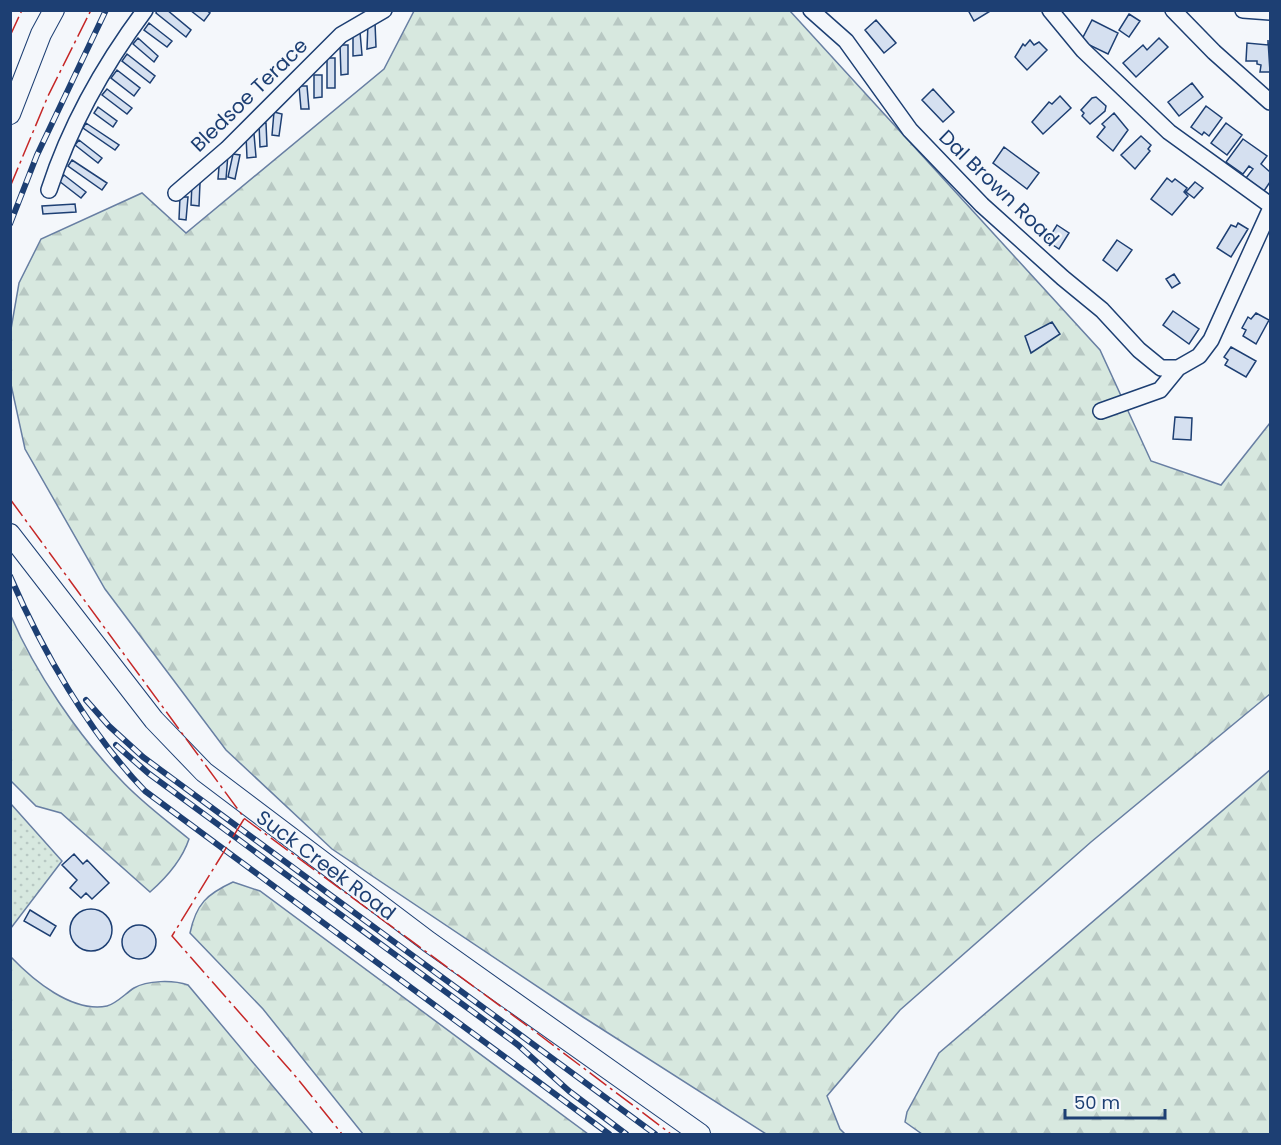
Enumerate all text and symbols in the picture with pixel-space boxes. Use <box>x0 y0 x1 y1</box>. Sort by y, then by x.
street label: Bledsoe Terace <box>184 32 314 158</box>
street label: Dal Brown Road <box>933 123 1065 253</box>
street label: Suck Creek Road <box>251 803 401 927</box>
scale bar <box>1065 1082 1166 1120</box>
text: 50 m <box>1074 1090 1120 1115</box>

